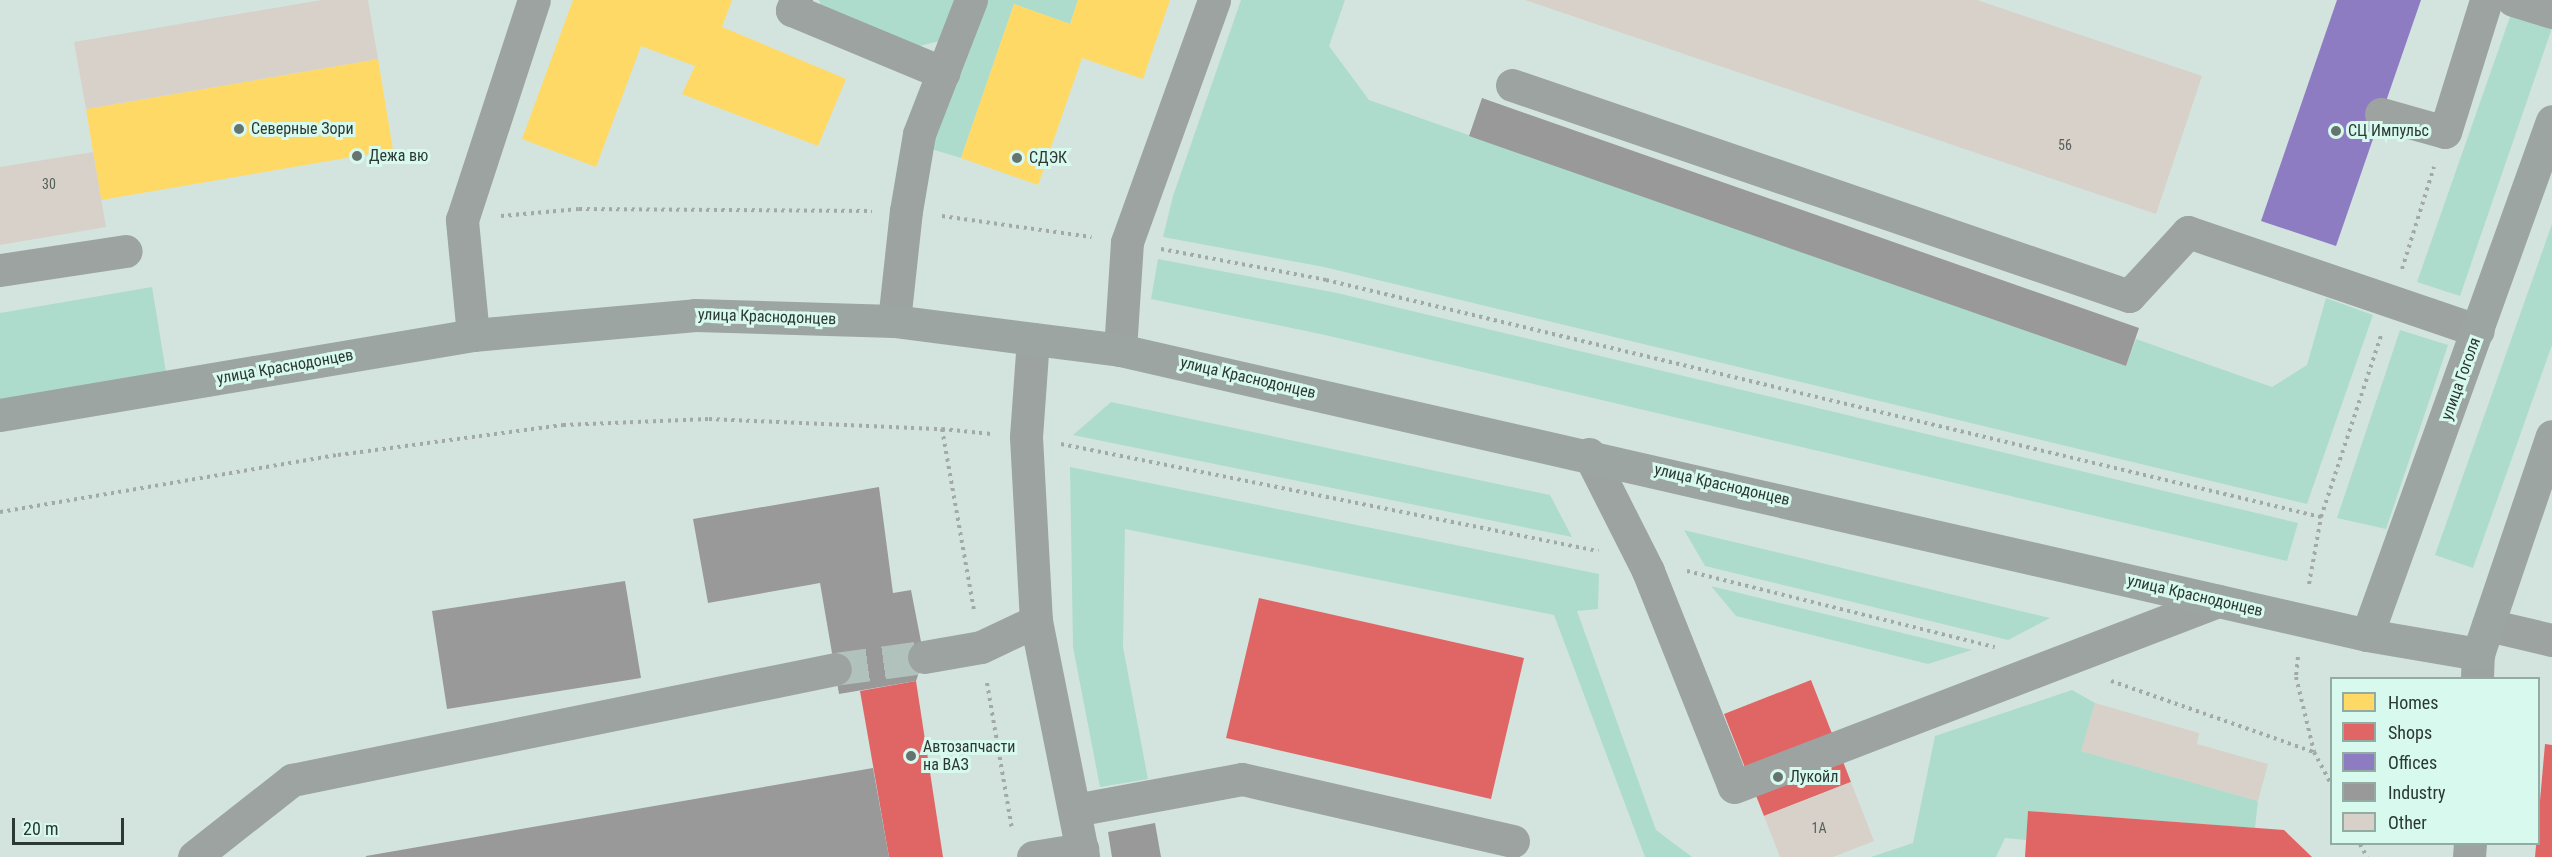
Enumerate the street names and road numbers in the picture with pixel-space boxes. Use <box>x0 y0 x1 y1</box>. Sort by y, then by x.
street label: улица Краснодонцев <box>697 305 837 329</box>
street label: улица Гоголя <box>2437 335 2485 423</box>
street label: улица Краснодонцев <box>215 346 355 388</box>
street label: улица Краснодонцев <box>1178 353 1318 403</box>
street label: улица Краснодонцев <box>1652 460 1792 510</box>
street label: улица Краснодонцев <box>2125 571 2265 621</box>

